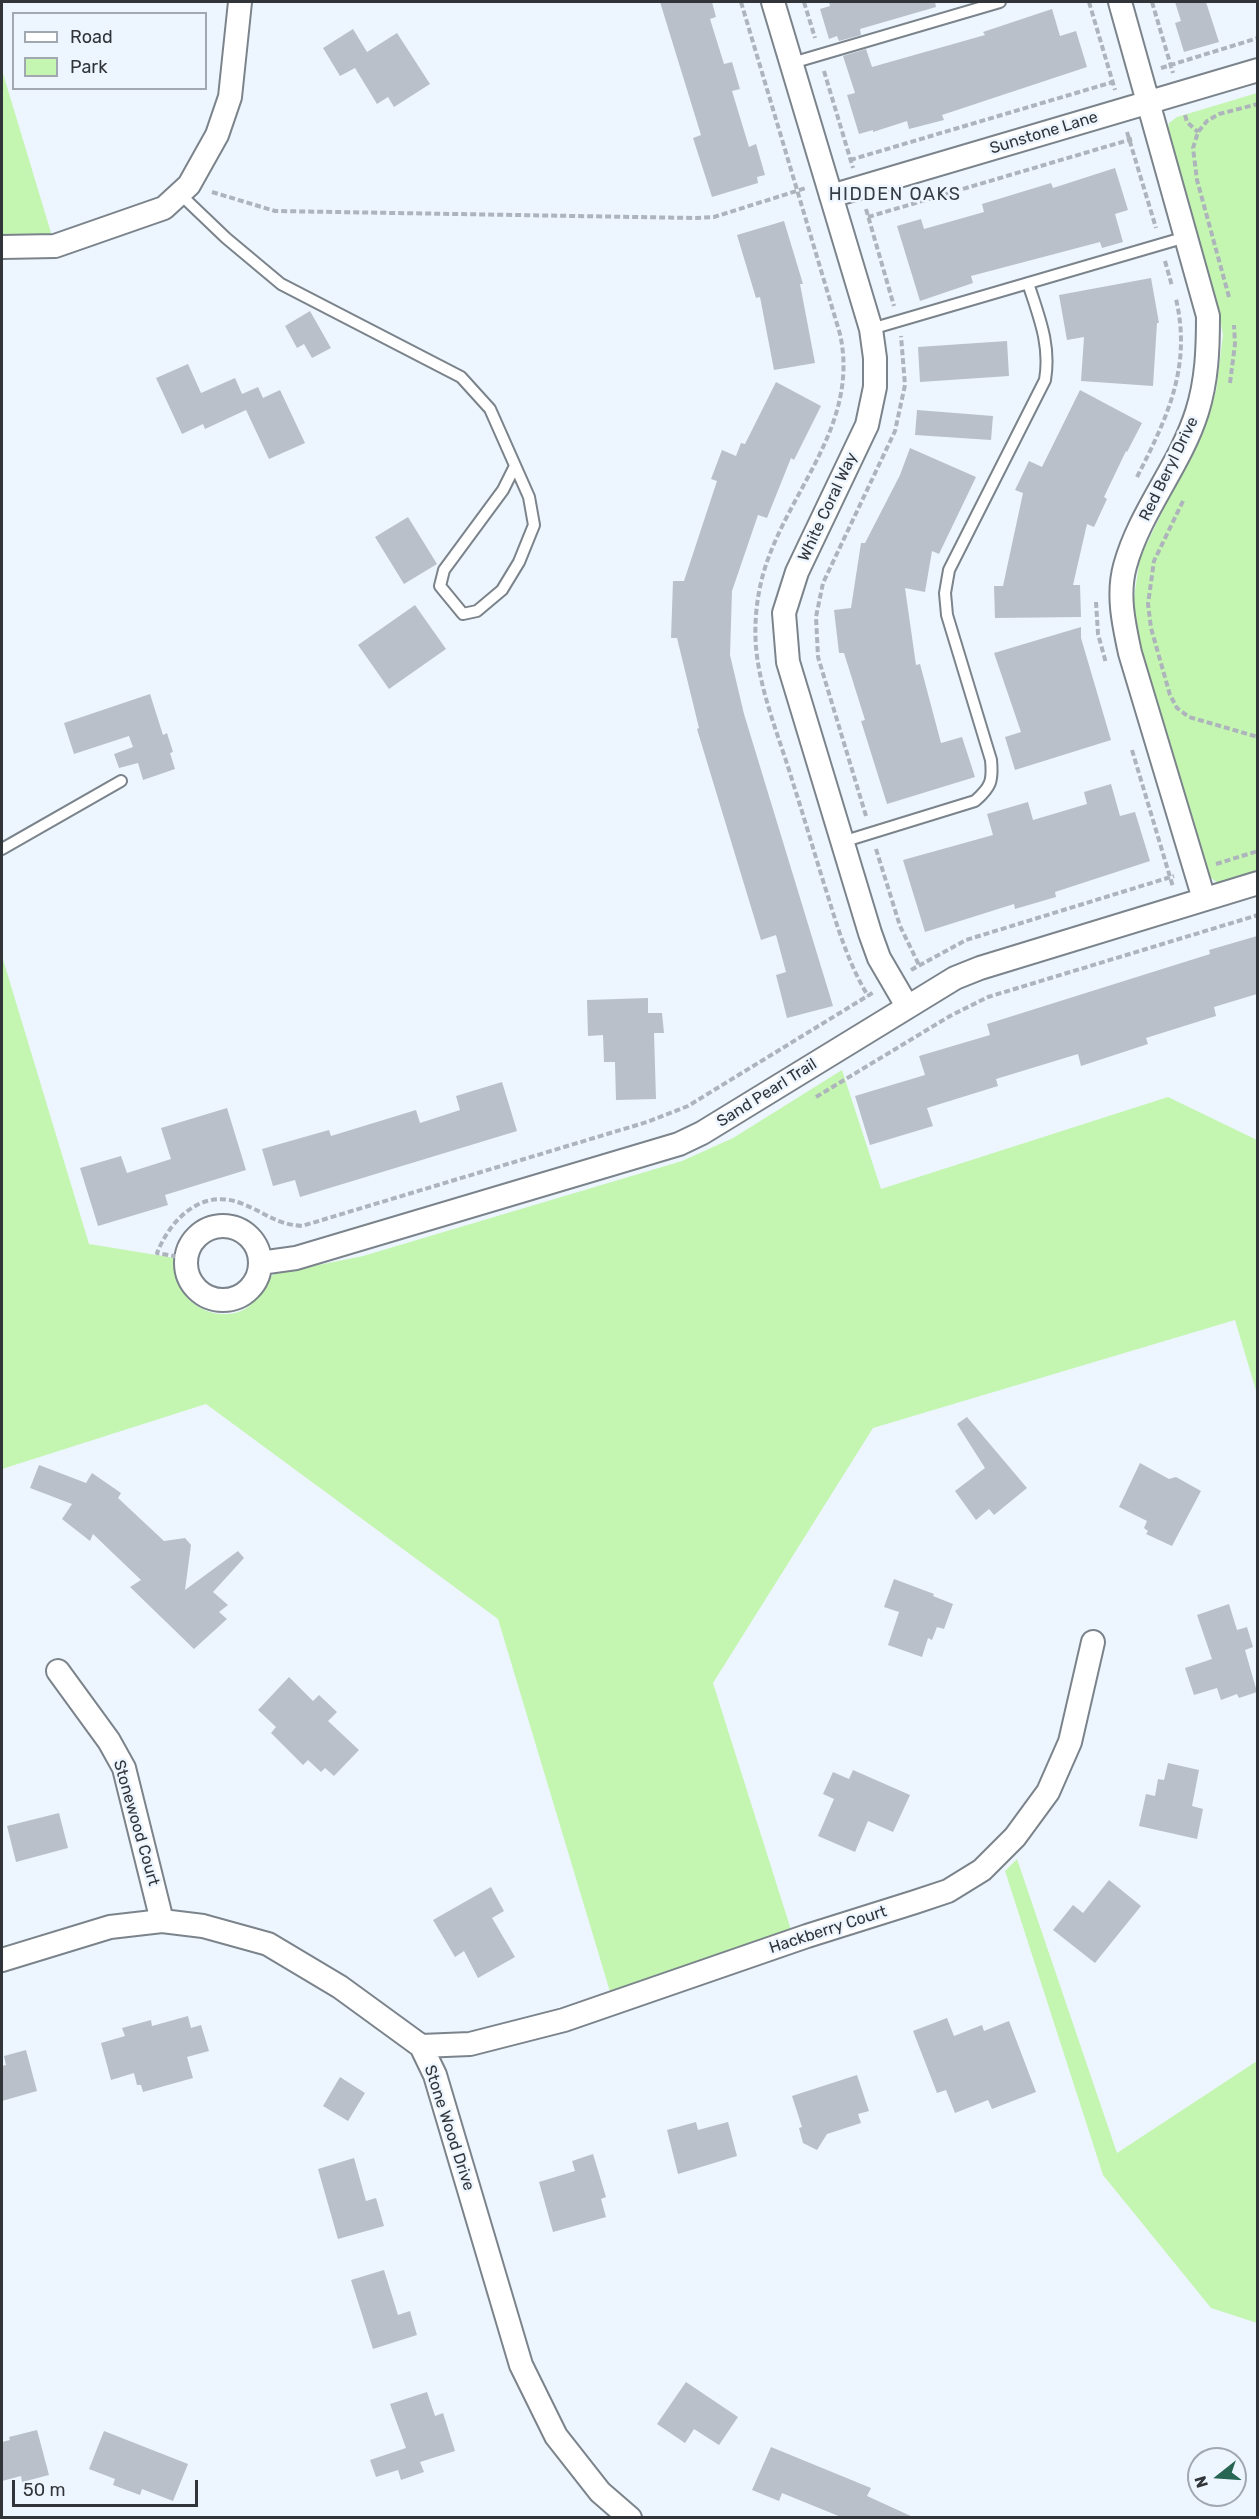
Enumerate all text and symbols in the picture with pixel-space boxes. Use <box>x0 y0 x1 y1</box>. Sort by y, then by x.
legend <box>12 12 207 90</box>
text: Road <box>70 26 113 48</box>
text: Park <box>70 56 107 78</box>
street label: Sunstone Lane <box>988 107 1100 159</box>
district label: HIDDEN OAKS <box>829 184 961 206</box>
street label: Red Beryl Drive <box>1135 414 1203 524</box>
street label: White Coral Way <box>794 449 862 565</box>
street label: Sand Pearl Trail <box>713 1055 821 1131</box>
street label: Stonewood Court <box>109 1758 163 1888</box>
street label: Hackberry Court <box>767 1902 889 1958</box>
street label: Stone Wood Drive <box>420 2063 478 2193</box>
north arrow <box>1187 2447 1247 2507</box>
scale bar <box>15 2468 201 2506</box>
text: N <box>1190 2474 1212 2490</box>
text: 50 m <box>23 2479 66 2501</box>

